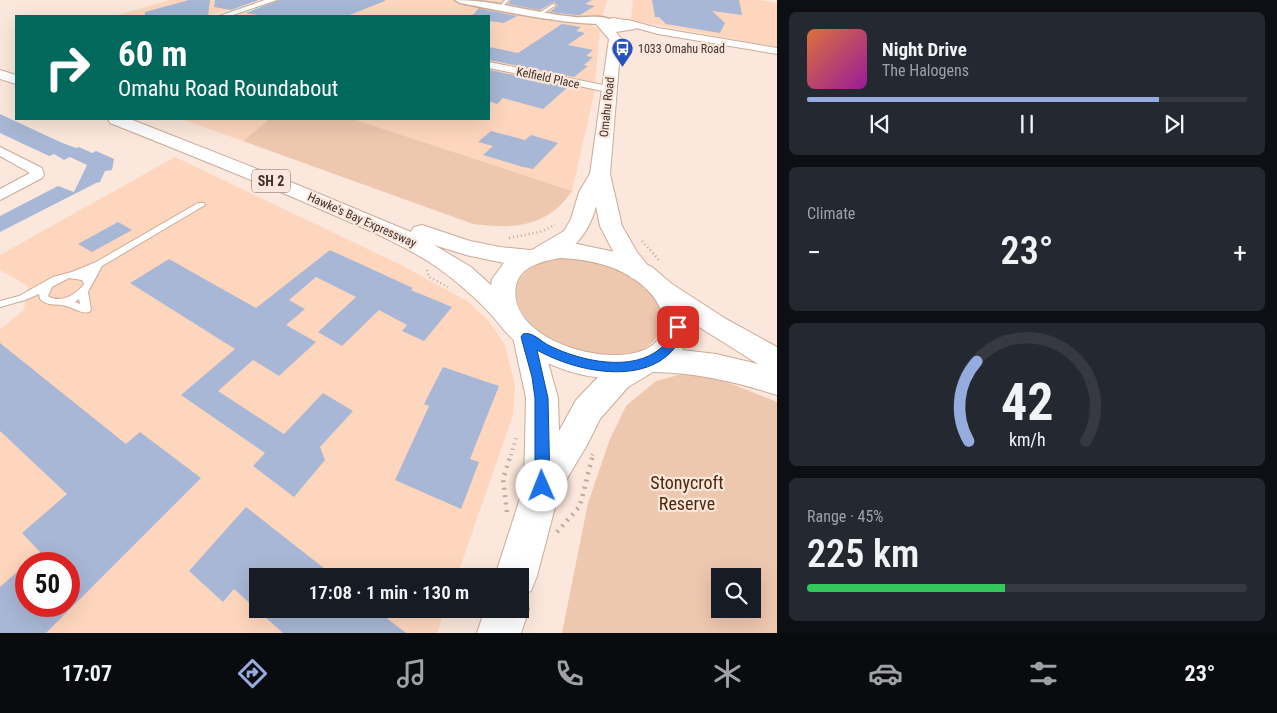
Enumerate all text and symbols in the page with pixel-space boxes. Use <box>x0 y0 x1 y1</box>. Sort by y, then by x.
text: 60 m <box>118 34 187 75</box>
icon: right <box>35 35 100 100</box>
bus stop icon: 1033 Omahu Road <box>610 37 634 68</box>
text: Night Drive <box>882 38 967 61</box>
place label: 1033 Omahu Road <box>638 42 725 56</box>
text: The Halogens <box>882 61 969 80</box>
street label: Kelfield Place <box>515 64 581 92</box>
text: Omahu Road Roundabout <box>118 76 338 101</box>
street label: Omahu Road <box>597 76 617 138</box>
icon: previous <box>866 110 894 138</box>
icon: pause <box>1013 110 1041 138</box>
icon: next <box>1160 110 1188 138</box>
road number: SH 2 <box>252 170 290 192</box>
street label: Hawke's Bay Expressway <box>306 190 418 250</box>
text: Climate <box>807 204 855 223</box>
text: 23° <box>1001 229 1053 273</box>
text: − <box>807 236 821 269</box>
text: + <box>1233 236 1247 269</box>
pin <box>657 306 699 348</box>
icon: arrive <box>664 313 692 341</box>
text: 42 <box>1001 372 1053 433</box>
text: km/h <box>1009 429 1045 450</box>
position arrow <box>515 459 567 511</box>
park label: Stonycroft Reserve <box>650 472 724 514</box>
text: Range · 45% <box>807 507 883 526</box>
text: 225 km <box>807 532 919 576</box>
speed limit sign: 50 <box>15 552 80 617</box>
map controls <box>711 568 761 618</box>
button: search <box>711 568 761 618</box>
text: 17:08 · 1 min · 130 m <box>309 581 469 604</box>
icon: directions <box>235 656 270 691</box>
icon: music <box>394 656 429 691</box>
icon: phone <box>552 656 587 691</box>
icon: climate <box>710 656 745 691</box>
icon: car <box>868 656 903 691</box>
icon: filters <box>1026 656 1061 691</box>
text: 17:07 <box>62 661 112 686</box>
text: 23° <box>1185 661 1215 686</box>

